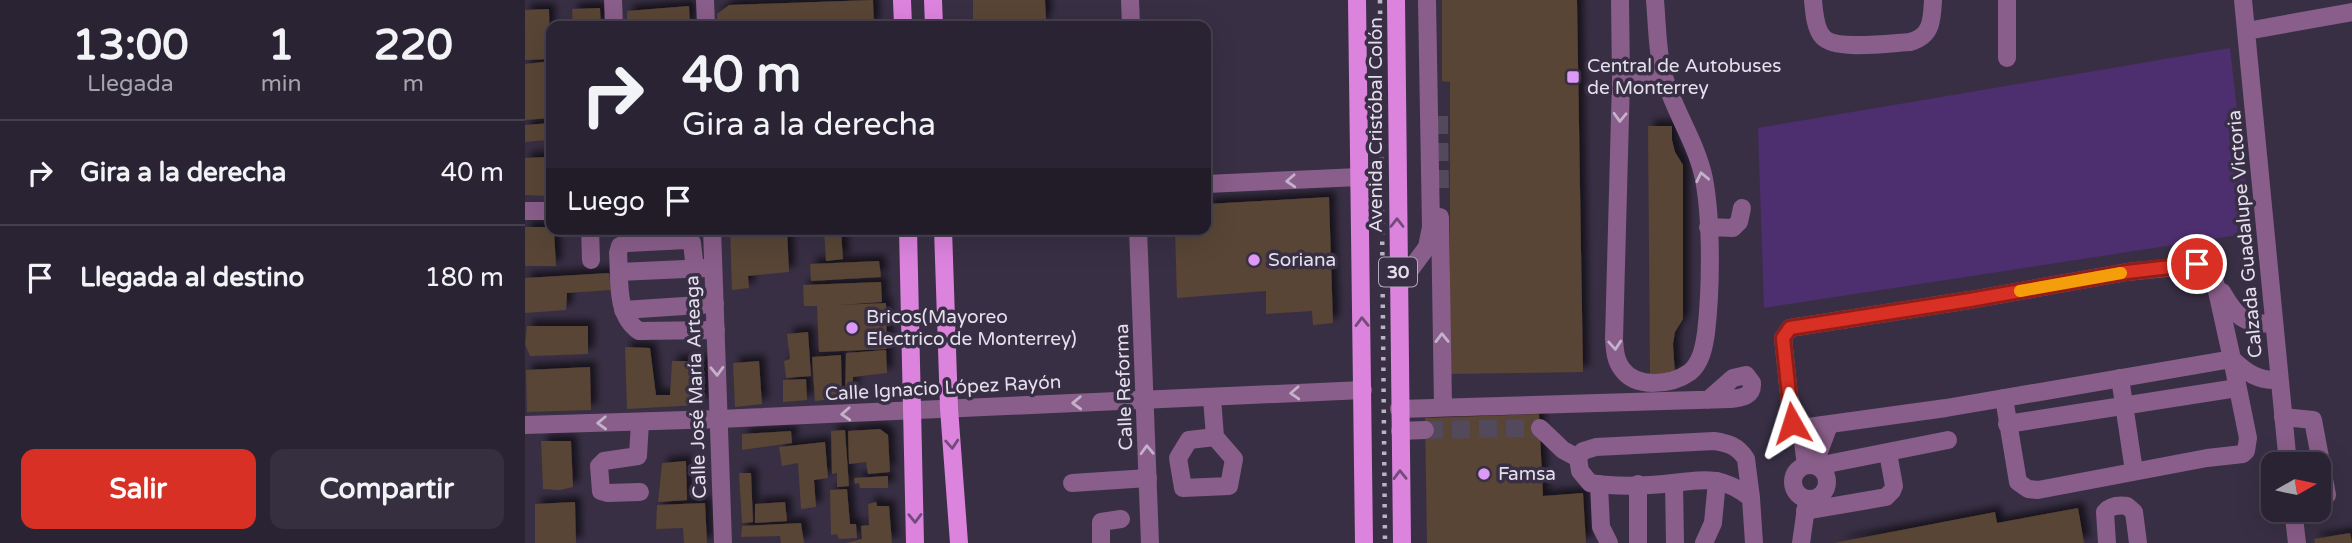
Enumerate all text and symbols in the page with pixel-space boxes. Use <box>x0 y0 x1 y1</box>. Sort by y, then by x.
street label: Avenida Cristóbal Colón <box>1365 17 1387 233</box>
text: 13:00 <box>72 20 189 71</box>
text: 1 <box>268 20 294 71</box>
text: 220 <box>374 20 453 71</box>
text: 40 m <box>682 46 801 105</box>
icon: right <box>567 49 658 140</box>
place label: Central de Autobuses de Monterrey <box>1587 55 1781 99</box>
marker: Central de Autobuses de Monterrey <box>1565 69 1581 85</box>
text: Llegada <box>87 70 174 98</box>
text: min <box>261 70 302 98</box>
text: m <box>403 70 424 98</box>
text: Gira a la derecha <box>682 106 936 144</box>
street label: Calzada Guadalupe Victoria <box>2223 109 2267 359</box>
one-way arrow <box>1613 112 1628 123</box>
icon: right <box>21 154 59 192</box>
text: Gira a la derecha <box>80 157 286 188</box>
text: 40 m <box>441 157 504 188</box>
one-way arrow <box>1696 171 1711 183</box>
one-way arrow <box>1285 173 1296 188</box>
icon: arrive <box>659 182 697 220</box>
text: Luego <box>567 186 645 217</box>
one-way arrow <box>1389 217 1405 228</box>
pin <box>2167 234 2227 294</box>
icon: arrive <box>2178 245 2216 283</box>
place label: Soriana <box>1268 249 1336 271</box>
marker: Soriana <box>1246 252 1262 268</box>
road number: 30 <box>1379 258 1417 286</box>
icon: arrive <box>21 259 59 297</box>
text: Llegada al destino <box>80 262 304 293</box>
text: 180 m <box>424 262 504 293</box>
street label: Calle José María Arteaga <box>681 275 711 499</box>
place label: Bricos(Mayoreo Electrico de Monterrey) <box>866 306 1077 350</box>
one-way arrow <box>1354 316 1369 327</box>
marker: Bricos(Mayoreo Electrico de Monterrey) <box>844 320 860 336</box>
street label: Calle Reforma <box>1111 323 1137 451</box>
one-way arrow <box>1434 332 1450 343</box>
one-way arrow <box>1608 339 1623 350</box>
one-way arrow <box>710 366 725 377</box>
street label: Calle Ignacio López Rayón <box>824 371 1062 405</box>
one-way arrow <box>1289 386 1300 401</box>
position arrow <box>1755 386 1829 460</box>
one-way arrow <box>1071 396 1082 411</box>
one-way arrow <box>840 406 851 421</box>
one-way arrow <box>596 415 606 431</box>
one-way arrow <box>944 439 959 450</box>
one-way arrow <box>1139 445 1154 456</box>
button: Salir <box>21 449 256 529</box>
button: Compartir <box>270 449 504 529</box>
north arrow <box>2261 452 2331 522</box>
map controls <box>2261 452 2331 522</box>
place label: Famsa <box>1498 463 1556 485</box>
marker: Famsa <box>1476 466 1492 482</box>
one-way arrow <box>1393 469 1408 480</box>
one-way arrow <box>907 513 923 524</box>

